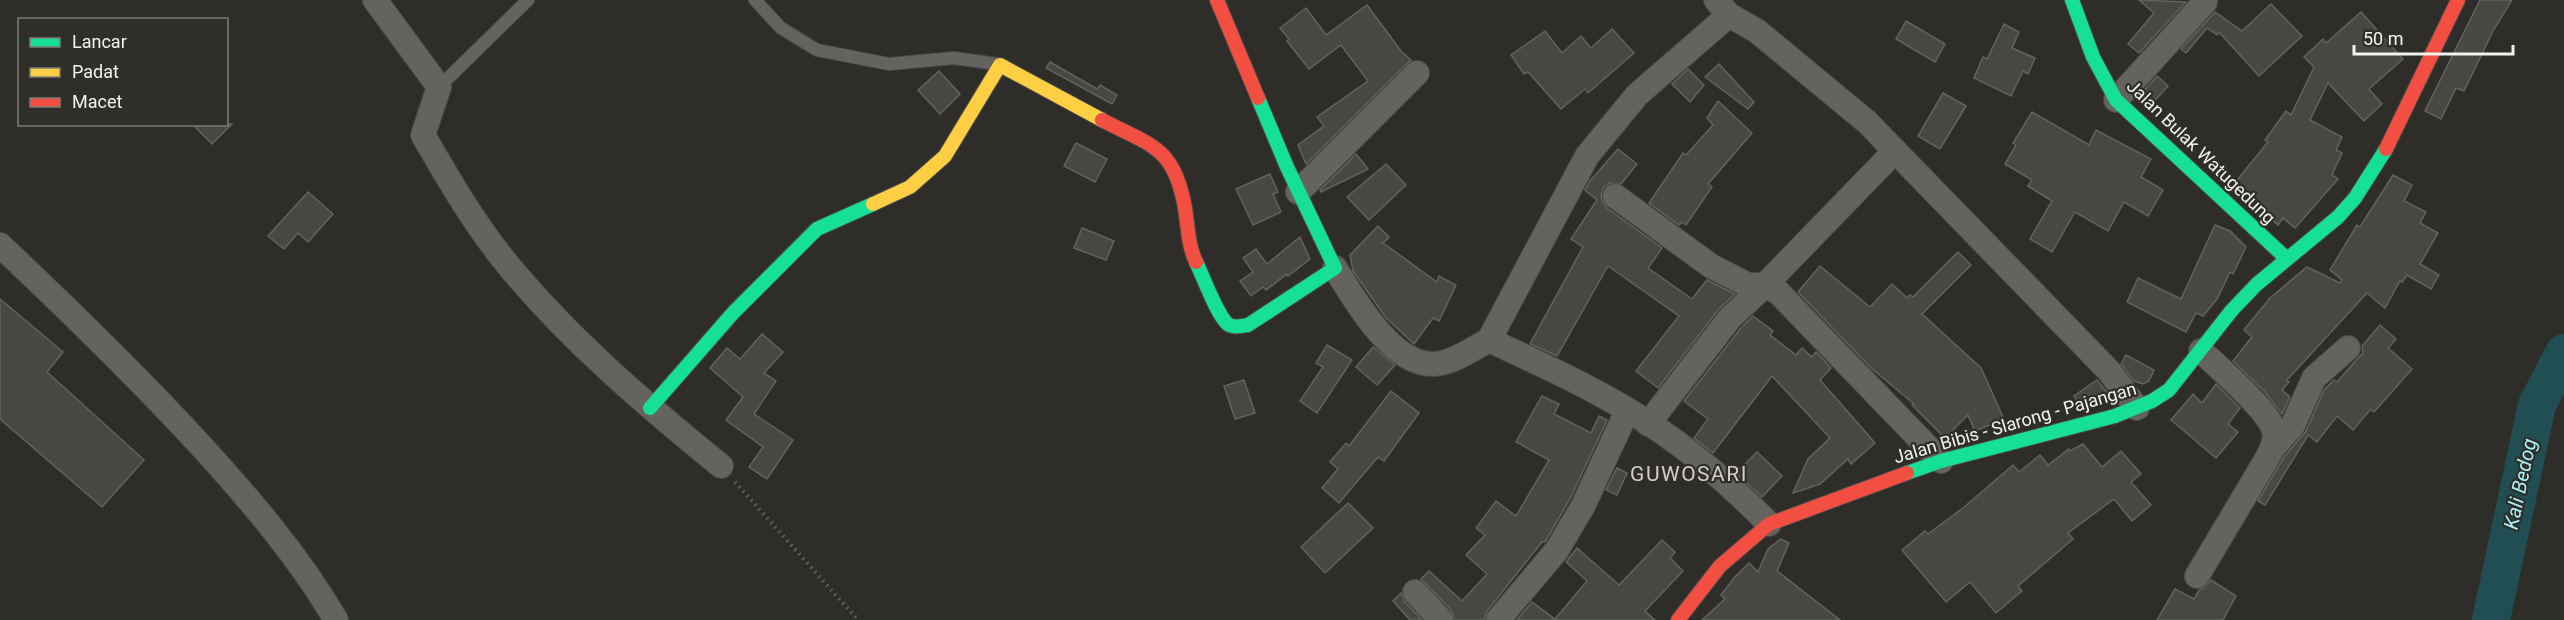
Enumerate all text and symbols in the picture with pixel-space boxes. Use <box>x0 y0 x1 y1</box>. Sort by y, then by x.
legend <box>18 18 228 126</box>
scale bar <box>2354 18 2513 56</box>
text: 50 m <box>2363 28 2403 49</box>
text: Lancar <box>72 31 127 52</box>
text: Padat <box>72 61 119 82</box>
street label: Jalan Bulak Watugedung <box>2123 75 2280 228</box>
text: Macet <box>72 91 122 112</box>
street label: Jalan Bibis - Slarong - Pajangan <box>1891 378 2139 467</box>
water label: Kali Bedog <box>2499 436 2541 532</box>
district label: GUWOSARI <box>1630 462 1748 486</box>

